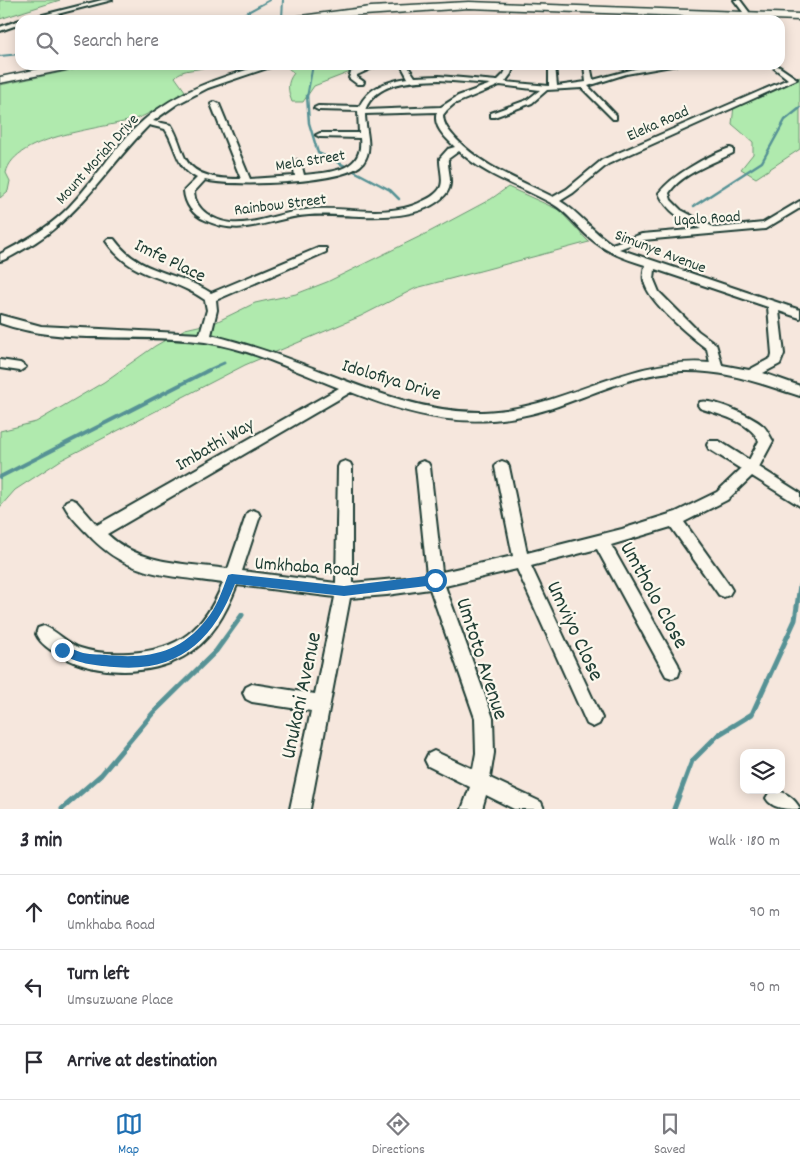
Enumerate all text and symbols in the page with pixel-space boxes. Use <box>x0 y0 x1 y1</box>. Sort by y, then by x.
search box <box>15 15 785 70</box>
icon: search <box>33 29 61 57</box>
text: Search here <box>73 29 159 56</box>
street label: Eleka Road <box>623 100 693 148</box>
street label: Mount Moriah Drive <box>51 109 145 210</box>
street label: Mela Street <box>274 145 347 178</box>
street label: Rainbow Street <box>233 188 328 223</box>
street label: Uqalo Road <box>673 206 741 233</box>
street label: Simunye Avenue <box>611 224 709 280</box>
street label: Imfe Place <box>129 233 210 291</box>
street label: Idolofiya Drive <box>338 353 444 409</box>
street label: Imbathi Way <box>171 412 260 480</box>
street label: Umtholo Close <box>611 536 695 655</box>
street label: Umkhaba Road <box>254 551 360 586</box>
route start <box>424 569 447 592</box>
street label: Umviyo Close <box>537 576 611 687</box>
street label: Umtoto Avenue <box>446 594 515 724</box>
street label: Unukani Avenue <box>274 629 331 762</box>
route end <box>51 639 74 662</box>
map controls <box>740 749 785 794</box>
button: layers <box>740 749 785 794</box>
text: 3 min <box>20 827 62 857</box>
text: Walk · 180 m <box>709 830 780 853</box>
text: Continue <box>67 887 129 914</box>
icon: ahead <box>20 898 48 926</box>
text: 90 m <box>749 901 780 924</box>
text: Umkhaba Road <box>67 914 155 937</box>
text: Turn left <box>67 962 130 989</box>
icon: left <box>20 973 48 1001</box>
text: 90 m <box>749 976 780 999</box>
text: Umsuzwane Place <box>67 989 173 1012</box>
icon: arrive <box>20 1048 48 1076</box>
text: Arrive at destination <box>67 1049 217 1076</box>
tab: Map <box>115 1110 143 1160</box>
tab: Directions <box>372 1110 425 1160</box>
tab: Saved <box>654 1110 685 1160</box>

